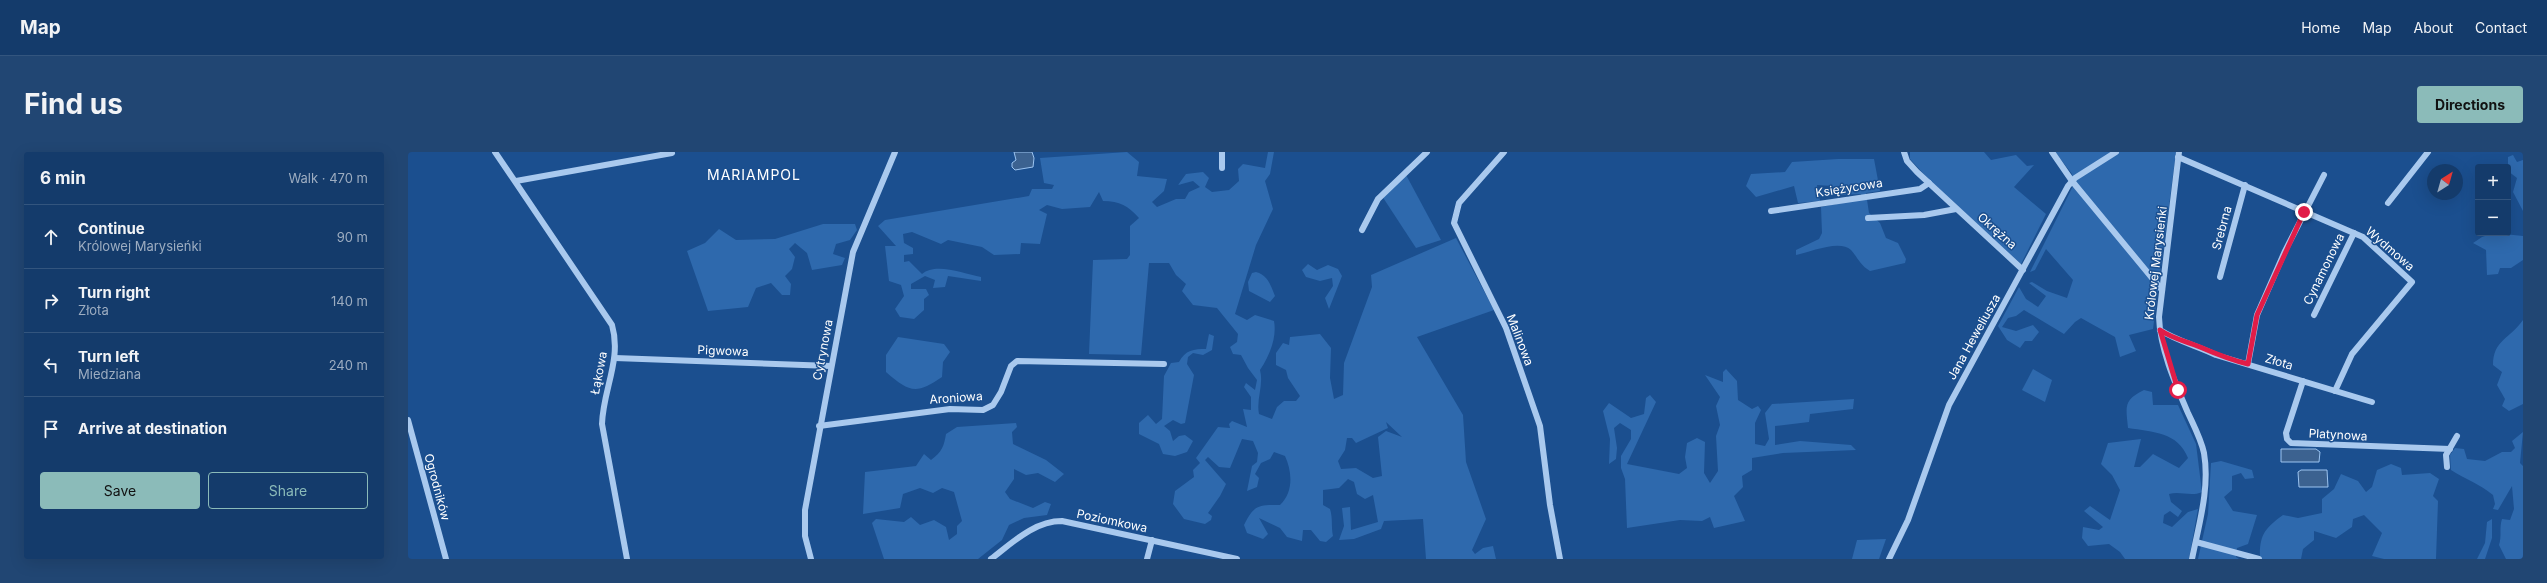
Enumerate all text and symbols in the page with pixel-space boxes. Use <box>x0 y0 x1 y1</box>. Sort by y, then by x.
text: Map <box>20 16 61 39</box>
text: Home <box>2301 19 2340 36</box>
text: Map <box>2362 19 2392 36</box>
text: About <box>2414 19 2453 36</box>
text: Contact <box>2475 19 2527 36</box>
button: Directions <box>2417 86 2523 123</box>
text: Find us <box>24 87 123 121</box>
north arrow <box>2427 164 2463 200</box>
map controls <box>2475 164 2511 236</box>
button: + <box>2475 164 2511 200</box>
district label: MARIAMPOL <box>707 166 801 183</box>
text: 6 min <box>40 168 86 188</box>
text: Walk · 470 m <box>288 170 368 186</box>
street label: Księżycowa <box>1814 175 1884 200</box>
button: − <box>2475 200 2511 236</box>
route end <box>2295 203 2313 221</box>
street label: Srebrna <box>2208 204 2235 251</box>
street label: Królowej Marysieńki <box>2141 205 2170 321</box>
street label: Okrężna <box>1975 209 2020 252</box>
text: Continue <box>78 219 145 238</box>
street label: Wydmowa <box>2363 223 2418 274</box>
icon: ahead <box>40 226 62 248</box>
text: 90 m <box>337 229 368 245</box>
street label: Cynamonowa <box>2300 231 2347 307</box>
text: Królowej Marysieńki <box>78 238 202 254</box>
text: Turn right <box>78 283 150 302</box>
icon: right <box>40 290 62 312</box>
street label: Jana Heweliusza <box>1944 291 2003 382</box>
text: 140 m <box>331 293 368 309</box>
text: Złota <box>78 302 109 318</box>
street label: Malinowa <box>1504 312 1537 368</box>
street label: Cytrynowa <box>809 318 836 382</box>
street label: Pigwowa <box>697 342 749 359</box>
text: Turn left <box>78 347 139 366</box>
street label: Łąkowa <box>587 350 610 396</box>
street label: Złota <box>2263 350 2295 373</box>
icon: left <box>40 354 62 376</box>
text: 240 m <box>329 357 368 373</box>
text: Miedziana <box>78 366 141 382</box>
route start <box>2169 381 2187 399</box>
street label: Aroniowa <box>929 388 983 407</box>
icon: arrive <box>40 418 62 440</box>
text: Arrive at destination <box>78 419 227 438</box>
street label: Platynowa <box>2308 425 2368 444</box>
street label: Ogrodników <box>421 452 454 522</box>
button: Save <box>40 472 200 509</box>
button: Share <box>208 472 368 509</box>
street label: Poziomkowa <box>1075 506 1149 535</box>

